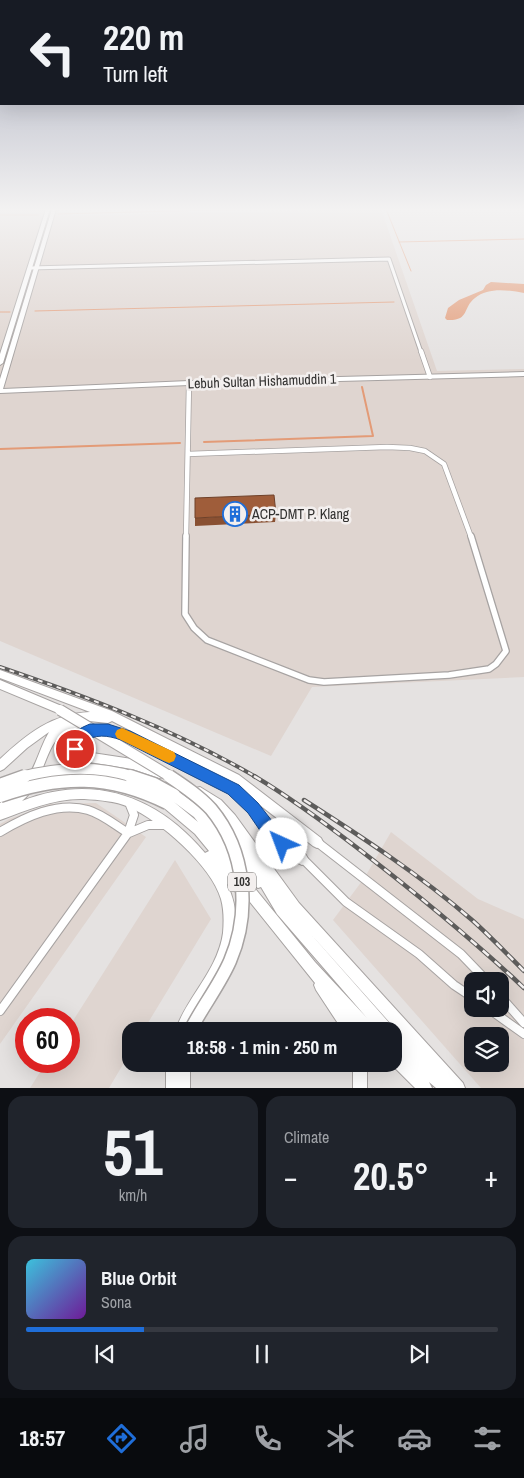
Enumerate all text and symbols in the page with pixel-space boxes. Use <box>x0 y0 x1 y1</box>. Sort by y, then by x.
text: 220 m <box>103 14 184 61</box>
icon: left <box>20 20 85 85</box>
text: Turn left <box>103 59 168 89</box>
street label: Lebuh Sultan Hishamuddin 1 <box>187 369 337 393</box>
building icon: ACP-DMT P. Klang <box>222 501 248 527</box>
place label: ACP-DMT P. Klang <box>251 505 350 523</box>
pin <box>54 728 96 770</box>
icon: arrive <box>61 735 89 763</box>
position arrow <box>255 817 307 869</box>
road number: 103 <box>228 872 256 892</box>
map controls <box>464 972 509 1072</box>
button: sound <box>464 972 509 1017</box>
speed limit sign: 60 <box>15 1008 80 1073</box>
button: layers <box>464 1027 509 1072</box>
text: 18:58 · 1 min · 250 m <box>187 1034 337 1060</box>
text: 51 <box>103 1108 163 1195</box>
text: Climate <box>284 1126 329 1148</box>
text: 20.5° <box>353 1151 429 1202</box>
text: − <box>284 1158 297 1196</box>
text: + <box>485 1158 498 1196</box>
text: km/h <box>119 1184 147 1206</box>
text: Blue Orbit <box>101 1265 176 1291</box>
text: Sona <box>101 1291 132 1313</box>
icon: previous <box>91 1340 119 1368</box>
icon: pause <box>248 1340 276 1368</box>
icon: next <box>405 1340 433 1368</box>
icon: directions <box>104 1421 139 1456</box>
icon: music <box>177 1421 212 1456</box>
icon: phone <box>250 1421 285 1456</box>
icon: climate <box>323 1421 358 1456</box>
icon: car <box>397 1421 432 1456</box>
icon: filters <box>470 1421 505 1456</box>
text: 18:57 <box>19 1423 65 1453</box>

